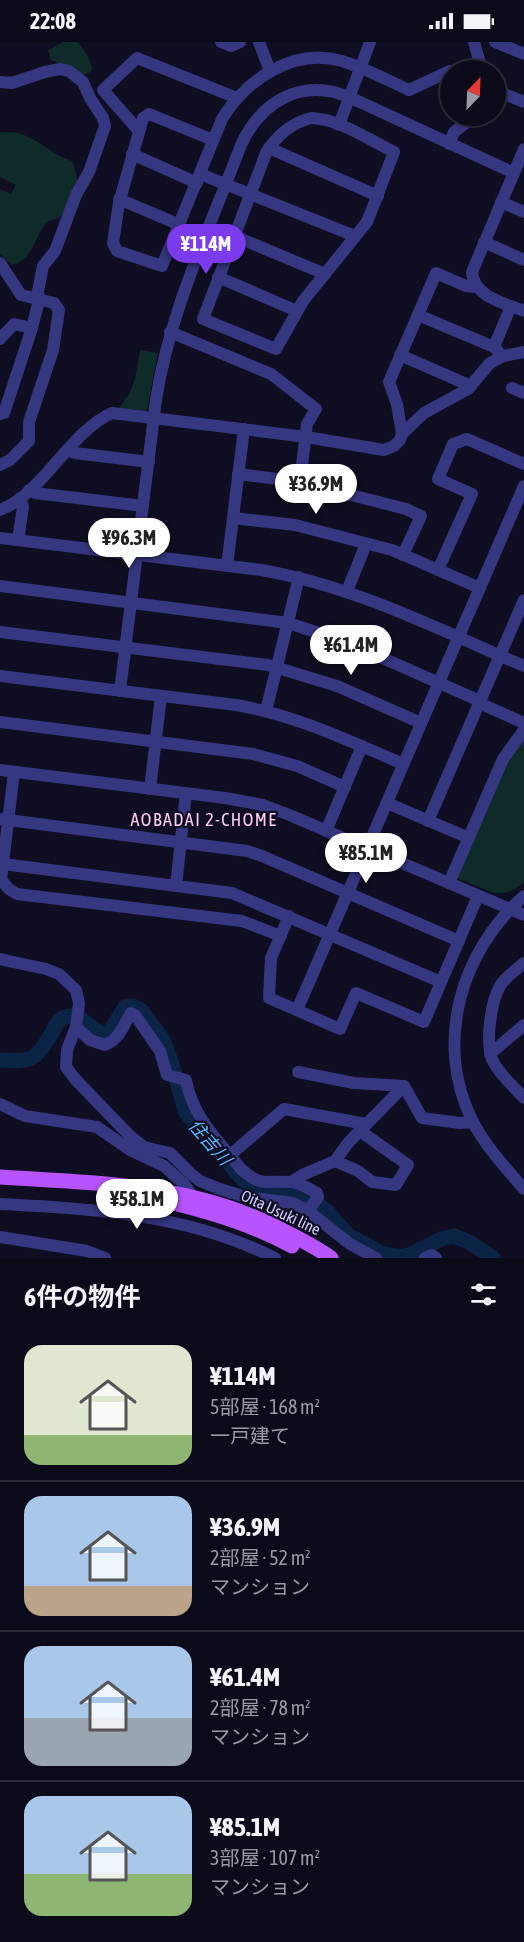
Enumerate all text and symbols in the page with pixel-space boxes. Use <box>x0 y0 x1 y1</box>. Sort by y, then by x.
text: 22:08 <box>30 8 76 34</box>
north arrow <box>440 60 506 126</box>
map controls <box>440 60 506 126</box>
pin: ¥114M <box>164 224 248 275</box>
text: ¥114M <box>181 232 231 255</box>
pin: ¥36.9M <box>267 464 365 515</box>
text: ¥36.9M <box>289 472 343 495</box>
pin: ¥96.3M <box>80 518 178 569</box>
text: ¥96.3M <box>102 526 156 549</box>
pin: ¥61.4M <box>302 625 400 676</box>
text: ¥61.4M <box>324 633 378 656</box>
district label: AOBADAI 2-CHOME <box>131 809 277 830</box>
pin: ¥85.1M <box>317 833 415 884</box>
text: ¥85.1M <box>339 841 393 864</box>
water label: 住吉川 <box>184 1115 237 1171</box>
pin: ¥58.1M <box>88 1179 186 1230</box>
street label: Oita Usuki line <box>238 1186 324 1238</box>
text: ¥58.1M <box>110 1187 164 1210</box>
icon: filters <box>467 1278 500 1311</box>
text: 6件の物件 <box>24 1282 140 1312</box>
text: ¥114M <box>210 1361 276 1391</box>
icon: home <box>72 1369 144 1441</box>
text: 5部屋 · 168 m² <box>210 1395 320 1418</box>
text: 一戸建て <box>210 1424 290 1447</box>
text: ¥36.9M <box>210 1512 280 1542</box>
icon: home <box>72 1520 144 1592</box>
text: 2部屋 · 52 m² <box>210 1546 311 1569</box>
text: マンション <box>210 1575 310 1598</box>
text: ¥61.4M <box>210 1662 280 1692</box>
icon: home <box>72 1670 144 1742</box>
text: 2部屋 · 78 m² <box>210 1696 311 1719</box>
text: マンション <box>210 1725 310 1748</box>
text: ¥85.1M <box>210 1812 280 1842</box>
icon: home <box>72 1820 144 1892</box>
text: 3部屋 · 107 m² <box>210 1846 320 1869</box>
text: マンション <box>210 1875 310 1898</box>

